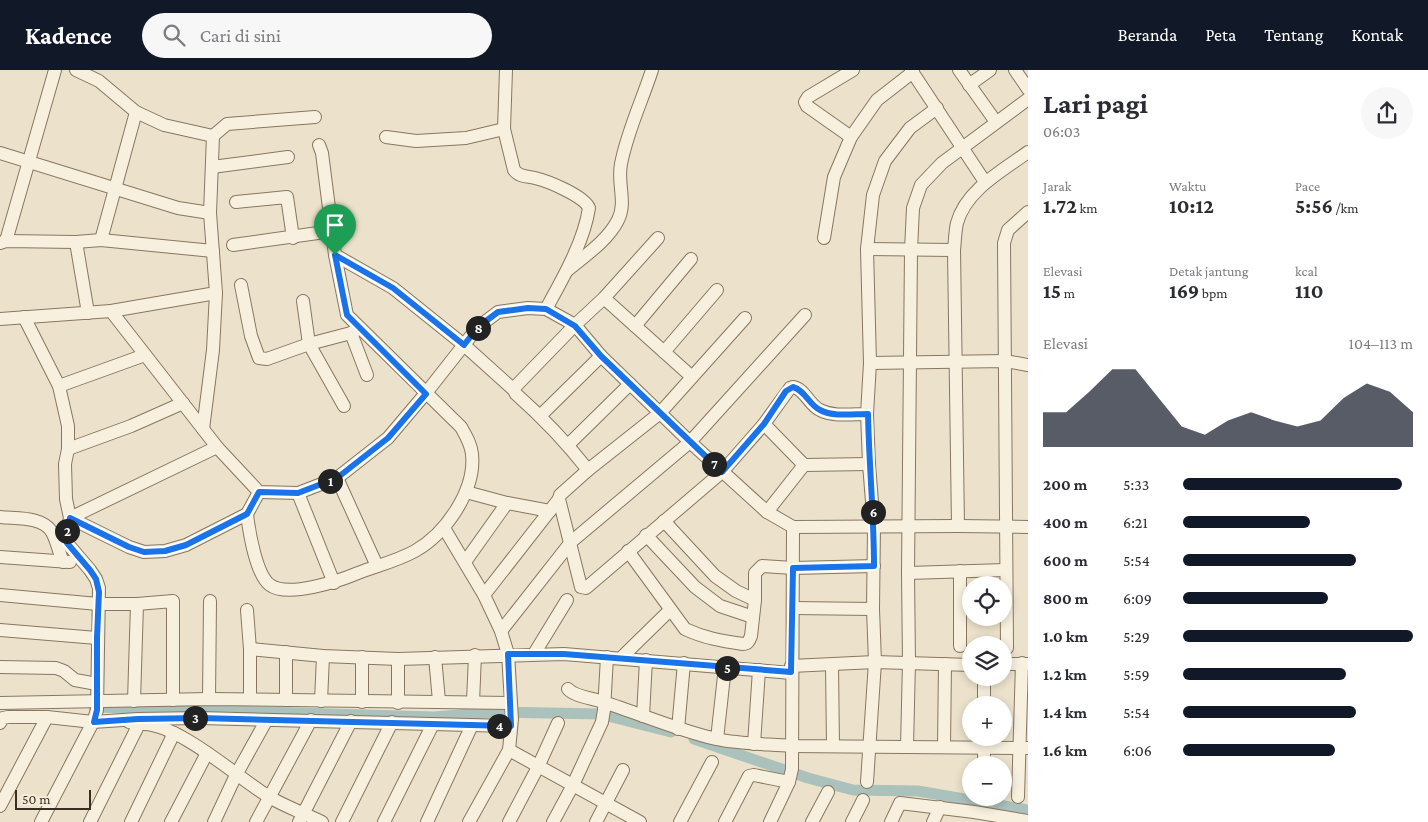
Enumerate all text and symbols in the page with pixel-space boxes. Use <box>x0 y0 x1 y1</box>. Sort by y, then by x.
search box <box>142 13 492 58</box>
icon: search <box>160 21 188 49</box>
text: Kadence <box>25 22 112 49</box>
text: Cari di sini <box>200 25 281 46</box>
text: Beranda <box>1118 25 1177 45</box>
text: Peta <box>1205 25 1236 45</box>
text: Tentang <box>1264 25 1323 45</box>
text: Kontak <box>1351 25 1403 45</box>
button: share <box>1361 87 1413 139</box>
text: Lari pagi <box>1043 88 1148 119</box>
text: 06:03 <box>1043 123 1080 140</box>
text: Jarak <box>1043 178 1072 194</box>
text: Waktu <box>1169 178 1206 194</box>
text: Pace <box>1295 178 1320 194</box>
text: 1.72 <box>1043 194 1077 218</box>
text: 10:12 <box>1169 194 1214 218</box>
text: 5:56 <box>1295 194 1333 218</box>
text: km <box>1077 200 1098 216</box>
text: /km <box>1333 200 1358 216</box>
pin <box>314 204 356 255</box>
icon: arrive <box>321 211 349 239</box>
text: Elevasi <box>1043 263 1082 279</box>
text: Detak jantung <box>1169 263 1249 279</box>
text: kcal <box>1295 263 1318 279</box>
text: 15 <box>1043 279 1061 303</box>
text: 169 <box>1169 279 1199 303</box>
text: 110 <box>1295 279 1323 303</box>
text: m <box>1061 285 1075 301</box>
text: bpm <box>1199 285 1228 301</box>
pin: 8 <box>466 316 490 340</box>
text: 8 <box>474 320 483 336</box>
text: Elevasi <box>1043 335 1088 352</box>
text: 104–113 m <box>1349 335 1413 352</box>
pin: 7 <box>702 452 726 476</box>
text: 7 <box>711 456 718 472</box>
pin: 1 <box>318 468 342 494</box>
text: 1 <box>328 473 333 489</box>
text: 200 m <box>1043 476 1087 493</box>
text: 5:33 <box>1123 476 1149 493</box>
pin: 6 <box>860 500 886 524</box>
text: 6 <box>870 504 877 520</box>
text: 400 m <box>1043 514 1088 531</box>
text: 6:21 <box>1123 514 1148 531</box>
pin: 2 <box>54 518 80 544</box>
text: 2 <box>64 523 71 539</box>
text: 600 m <box>1043 552 1088 569</box>
text: 5:54 <box>1123 552 1150 569</box>
map controls <box>962 576 1012 806</box>
button: locate <box>962 576 1012 626</box>
text: 800 m <box>1043 590 1088 607</box>
text: 6:09 <box>1123 590 1152 607</box>
text: 1.0 km <box>1043 628 1088 645</box>
text: 5:29 <box>1123 628 1150 645</box>
button: layers <box>962 636 1012 686</box>
pin: 5 <box>714 656 740 680</box>
text: 5 <box>724 660 731 676</box>
text: 1.2 km <box>1043 666 1087 683</box>
text: 5:59 <box>1123 666 1150 683</box>
button: + <box>962 696 1012 746</box>
text: 1.4 km <box>1043 704 1087 721</box>
text: 5:54 <box>1123 704 1150 721</box>
pin: 3 <box>182 706 208 730</box>
text: 3 <box>192 710 199 726</box>
pin: 4 <box>486 714 512 738</box>
text: 4 <box>496 718 503 734</box>
text: 1.6 km <box>1043 742 1087 759</box>
text: 6:06 <box>1123 742 1152 759</box>
button: − <box>962 756 1012 806</box>
scale bar <box>15 787 91 810</box>
text: 50 m <box>22 791 50 807</box>

